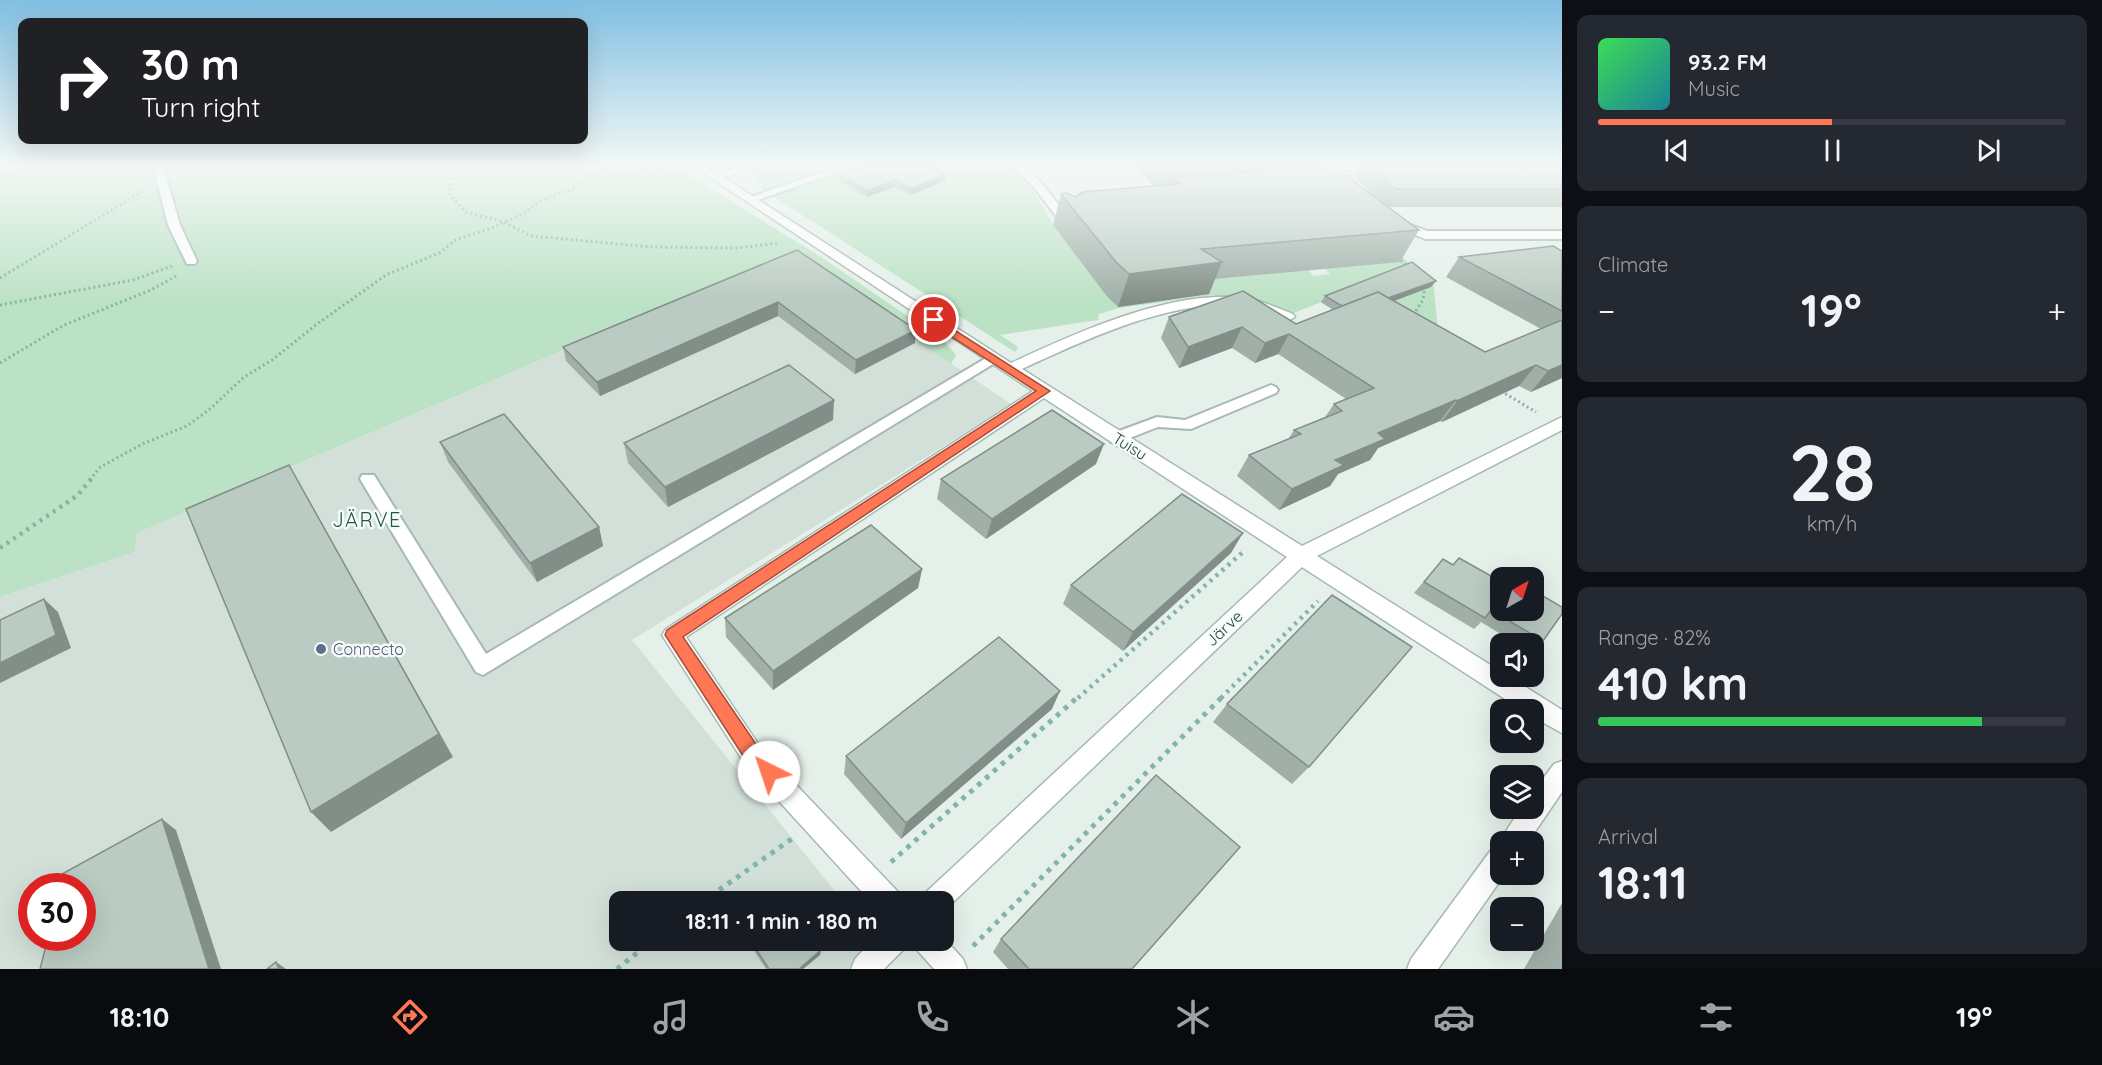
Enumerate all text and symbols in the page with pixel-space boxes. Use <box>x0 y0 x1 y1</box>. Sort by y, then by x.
text: 30 m <box>141 38 240 91</box>
icon: right <box>42 42 120 120</box>
text: 93.2 FM <box>1688 48 1767 76</box>
text: Music <box>1688 76 1740 101</box>
text: Turn right <box>141 90 260 124</box>
icon: previous <box>1660 134 1693 167</box>
icon: pause <box>1816 134 1849 167</box>
icon: next <box>1972 134 2005 167</box>
text: Climate <box>1598 252 1668 277</box>
text: 19° <box>1801 282 1862 338</box>
text: − <box>1598 290 1615 331</box>
text: + <box>2047 290 2066 331</box>
pin <box>908 294 959 345</box>
icon: arrive <box>917 303 950 336</box>
text: 28 <box>1788 423 1876 521</box>
street label: Tuisu <box>1109 428 1151 464</box>
district label: JÄRVE <box>332 507 402 532</box>
text: km/h <box>1807 511 1857 536</box>
north arrow <box>1490 567 1544 621</box>
map controls <box>1490 567 1544 951</box>
street label: Järve <box>1201 606 1247 650</box>
text: Range · 82% <box>1598 625 1711 650</box>
button: sound <box>1490 633 1544 687</box>
place label: Connecto <box>333 639 404 659</box>
marker: Connecto <box>314 642 328 656</box>
text: 410 km <box>1598 655 1748 711</box>
button: search <box>1490 699 1544 753</box>
position arrow <box>737 740 801 804</box>
button: layers <box>1490 765 1544 819</box>
text: Arrival <box>1598 824 1658 849</box>
button: + <box>1490 831 1544 885</box>
text: 18:11 <box>1598 854 1687 910</box>
speed limit sign: 30 <box>18 873 96 951</box>
button: − <box>1490 897 1544 951</box>
text: 18:11 · 1 min · 180 m <box>685 907 878 935</box>
icon: directions <box>389 996 431 1038</box>
icon: music <box>650 996 692 1038</box>
icon: phone <box>911 996 953 1038</box>
icon: climate <box>1172 996 1214 1038</box>
icon: car <box>1433 996 1475 1038</box>
icon: filters <box>1695 996 1737 1038</box>
text: 18:10 <box>110 1000 169 1034</box>
text: 19° <box>1956 1000 1992 1034</box>

